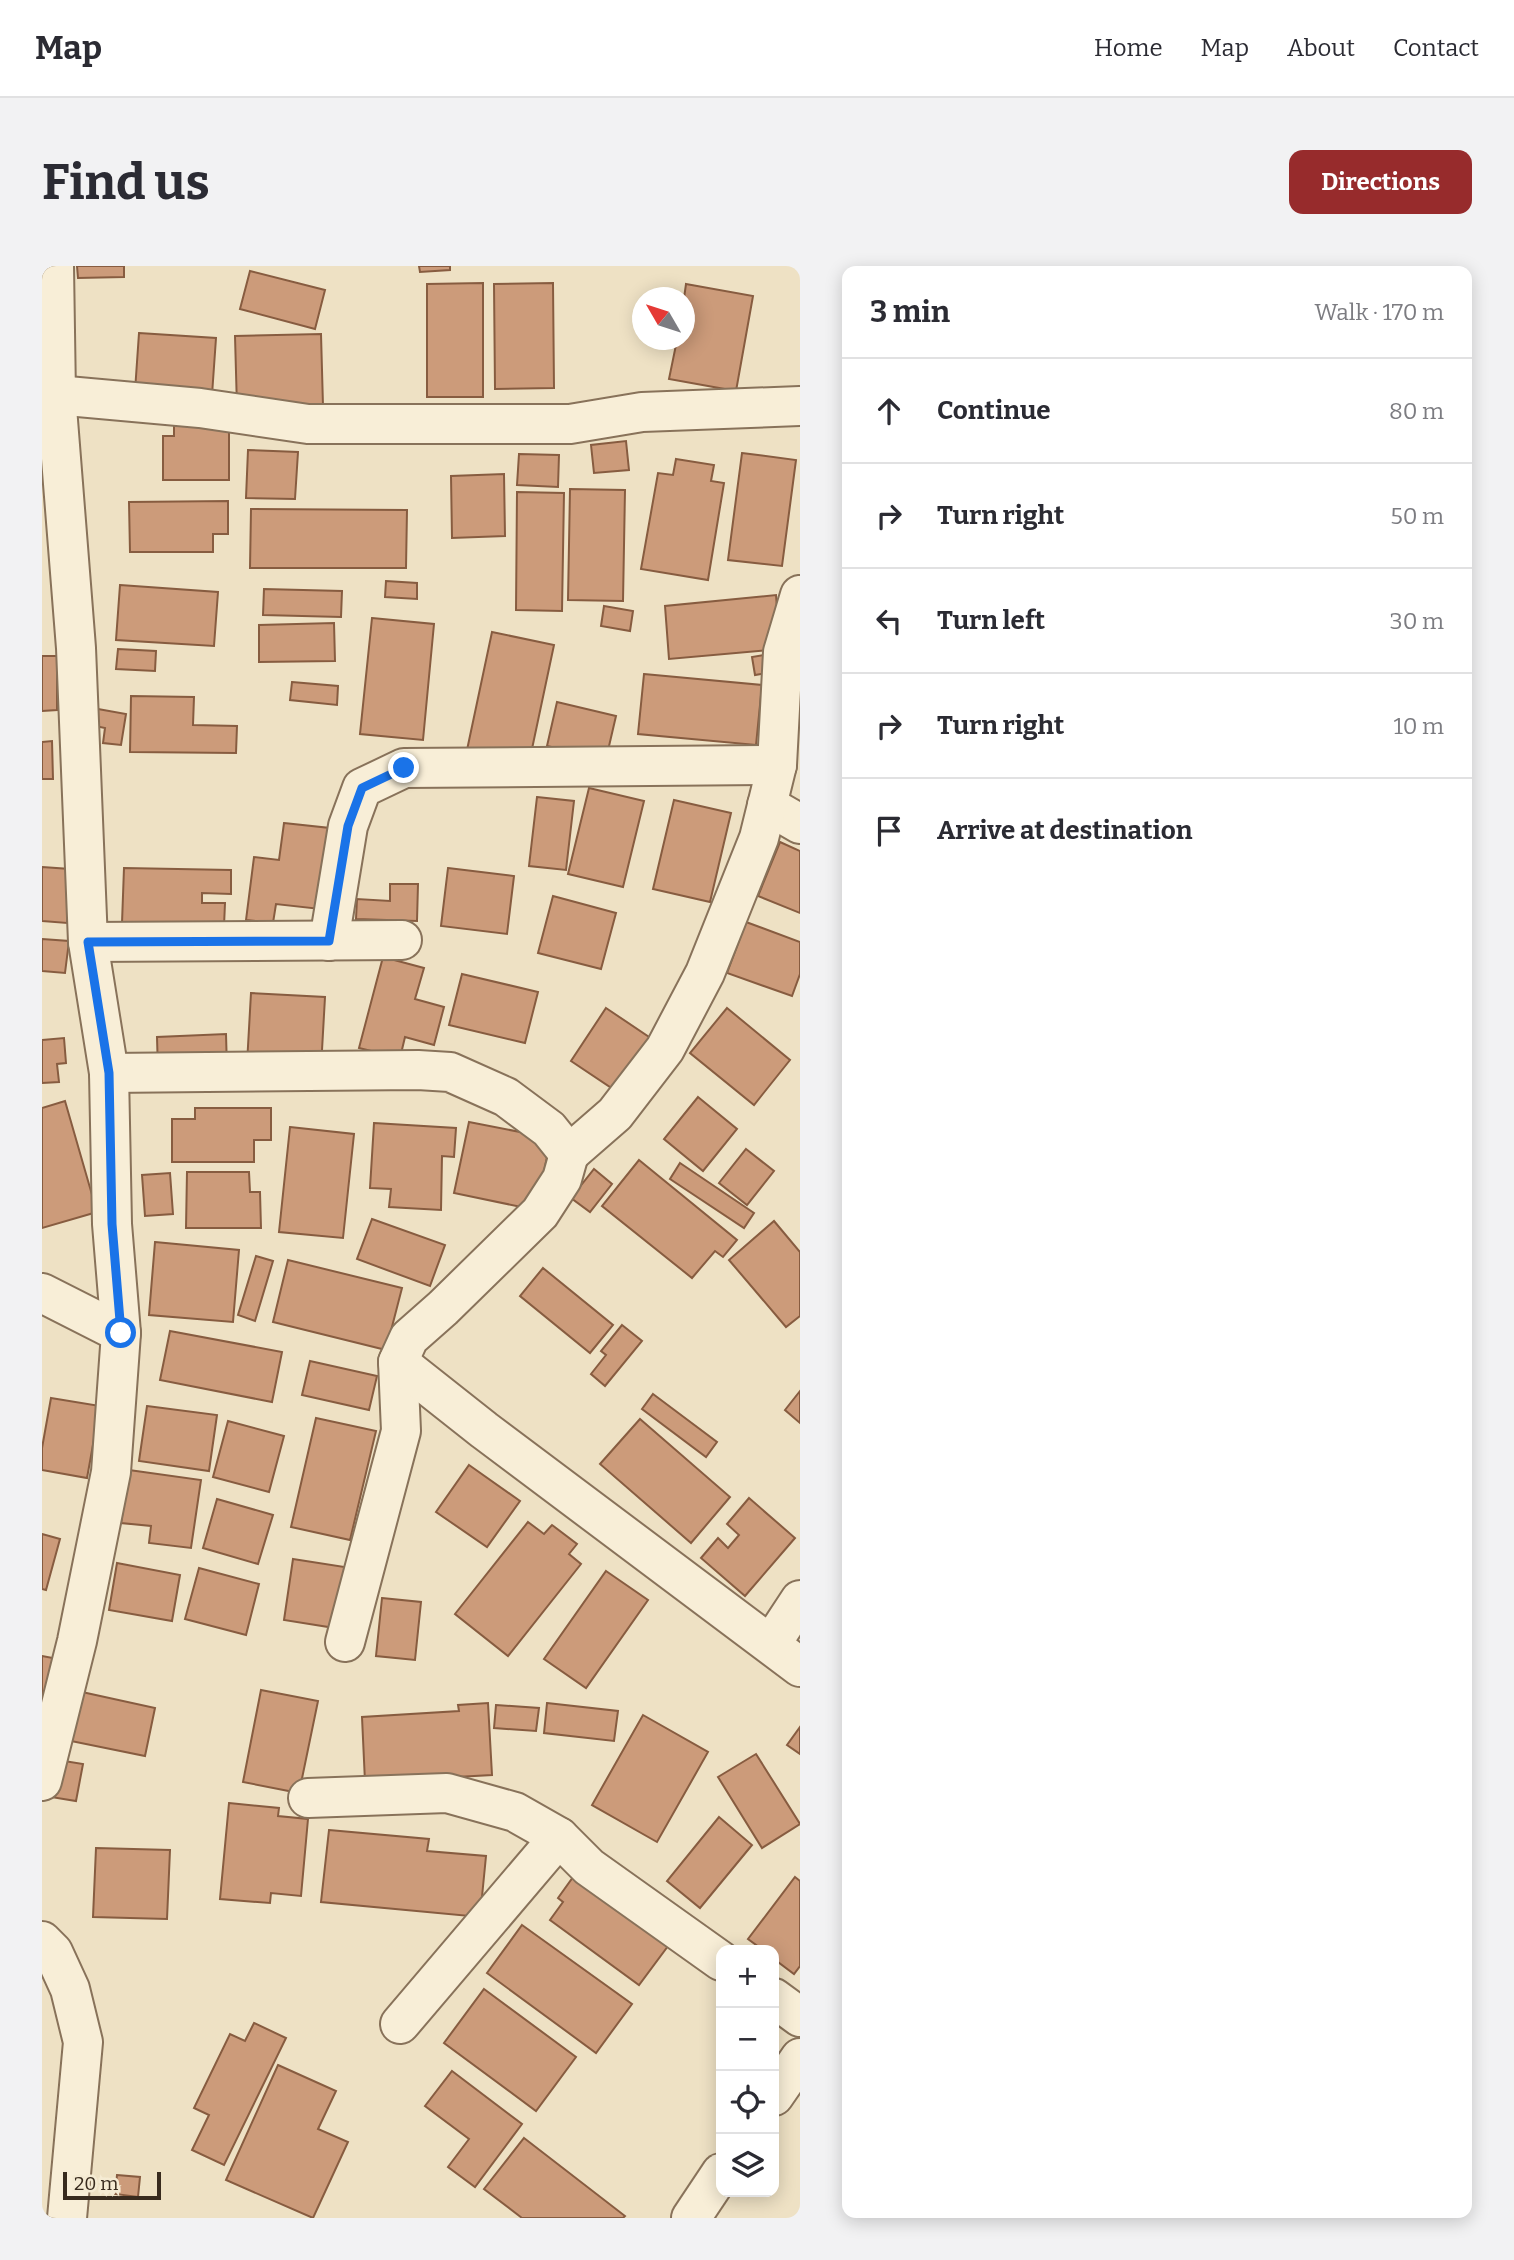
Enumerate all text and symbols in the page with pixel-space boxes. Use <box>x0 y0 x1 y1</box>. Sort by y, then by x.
text: Map <box>35 28 102 68</box>
text: Home <box>1094 34 1163 62</box>
text: Map <box>1201 34 1249 62</box>
text: About <box>1287 34 1355 62</box>
text: Contact <box>1393 34 1479 62</box>
button: Directions <box>1289 150 1472 214</box>
text: Find us <box>42 153 210 212</box>
north arrow <box>632 287 695 350</box>
text: 3 min <box>870 294 950 330</box>
text: Walk · 170 m <box>1315 298 1444 326</box>
icon: ahead <box>870 392 908 430</box>
text: Continue <box>937 395 1051 426</box>
text: 80 m <box>1389 397 1444 425</box>
icon: right <box>870 497 908 535</box>
text: Turn right <box>937 500 1064 531</box>
text: 50 m <box>1390 502 1444 530</box>
icon: left <box>870 602 908 640</box>
text: Turn left <box>937 605 1045 636</box>
text: 30 m <box>1390 607 1444 635</box>
icon: right <box>870 707 908 745</box>
text: Turn right <box>937 710 1064 741</box>
text: 10 m <box>1393 712 1444 740</box>
route end <box>388 752 419 783</box>
icon: arrive <box>870 812 908 850</box>
text: Arrive at destination <box>937 815 1192 846</box>
route start <box>105 1317 136 1348</box>
map controls <box>716 1945 779 2197</box>
button: + <box>716 1945 779 2008</box>
button: − <box>716 2008 779 2071</box>
button: locate <box>716 2071 779 2134</box>
button: layers <box>716 2134 779 2197</box>
scale bar <box>63 2169 161 2201</box>
text: 20 m <box>74 2172 118 2195</box>

